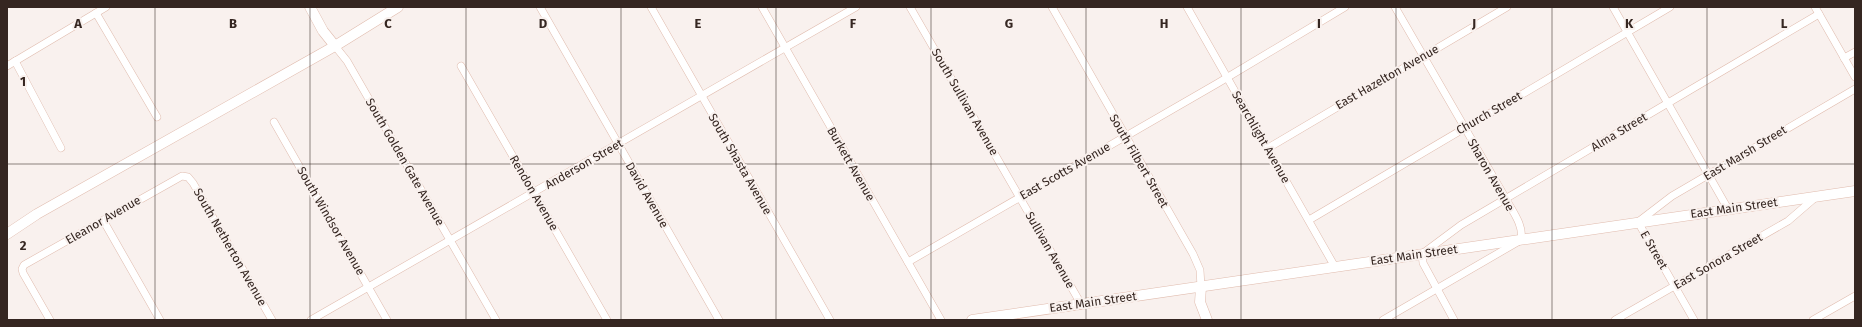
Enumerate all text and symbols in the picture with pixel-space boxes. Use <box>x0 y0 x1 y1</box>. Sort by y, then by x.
text: A <box>73 16 82 31</box>
text: B <box>229 16 237 31</box>
text: C <box>384 16 392 31</box>
text: D <box>539 16 548 31</box>
text: E <box>695 16 702 31</box>
text: F <box>850 16 857 31</box>
text: G <box>1005 16 1013 31</box>
text: H <box>1160 16 1168 31</box>
text: I <box>1317 16 1321 31</box>
text: J <box>1471 16 1476 31</box>
text: K <box>1625 16 1634 31</box>
text: L <box>1781 16 1788 31</box>
street label: East Hazelton Avenue <box>1333 42 1441 112</box>
street label: South Sullivan Avenue <box>929 46 1001 158</box>
text: 1 <box>20 74 26 89</box>
street label: Searchlight Avenue <box>1229 88 1293 186</box>
street label: Church Street <box>1454 88 1525 137</box>
street label: South Golden Gate Avenue <box>363 96 447 228</box>
street label: Alma Street <box>1588 109 1650 154</box>
street label: South Shasta Avenue <box>705 111 775 217</box>
street label: South Filbert Street <box>1106 112 1172 211</box>
street label: East Marsh Street <box>1701 122 1790 183</box>
street label: Burkett Avenue <box>824 124 878 204</box>
street label: Anderson Street <box>543 136 626 192</box>
street label: Sharon Avenue <box>1465 136 1517 214</box>
street label: East Scotts Avenue <box>1017 139 1113 203</box>
street label: Rendon Avenue <box>507 153 561 233</box>
street label: David Avenue <box>623 160 671 230</box>
street label: South Windsor Avenue <box>294 164 368 278</box>
street label: South Netherton Avenue <box>191 186 269 308</box>
street label: Eleanor Avenue <box>63 193 143 247</box>
street label: East Main Street <box>1690 195 1779 221</box>
street label: Sullivan Avenue <box>1022 209 1078 291</box>
street label: E Street <box>1637 228 1671 272</box>
street label: East Sonora Street <box>1671 230 1765 292</box>
text: 2 <box>20 238 27 253</box>
street label: East Main Street <box>1370 242 1459 268</box>
street label: East Main Street <box>1049 289 1138 315</box>

